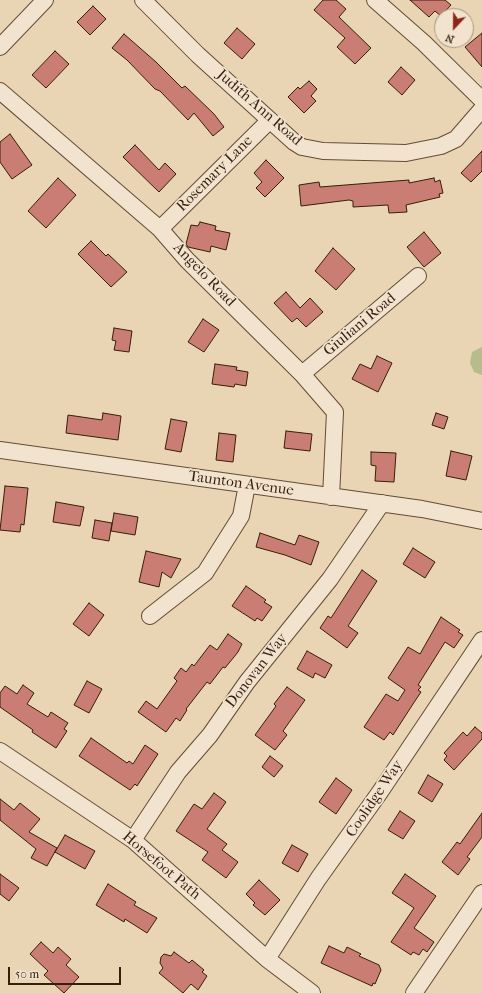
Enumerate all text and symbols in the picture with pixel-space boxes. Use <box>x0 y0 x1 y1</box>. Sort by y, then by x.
north arrow <box>434 8 474 48</box>
text: N <box>443 31 456 46</box>
street label: Judith Ann Road <box>213 66 305 150</box>
street label: Rosemary Lane <box>173 132 257 216</box>
street label: Angelo Road <box>169 239 239 311</box>
street label: Giuliani Road <box>320 290 400 360</box>
street label: Taunton Avenue <box>187 468 295 500</box>
street label: Donovan Way <box>222 630 292 712</box>
street label: Coolidge Way <box>343 757 407 841</box>
street label: Horsefoot Path <box>118 828 204 904</box>
scale bar <box>10 959 123 985</box>
text: 50 m <box>15 967 39 981</box>

